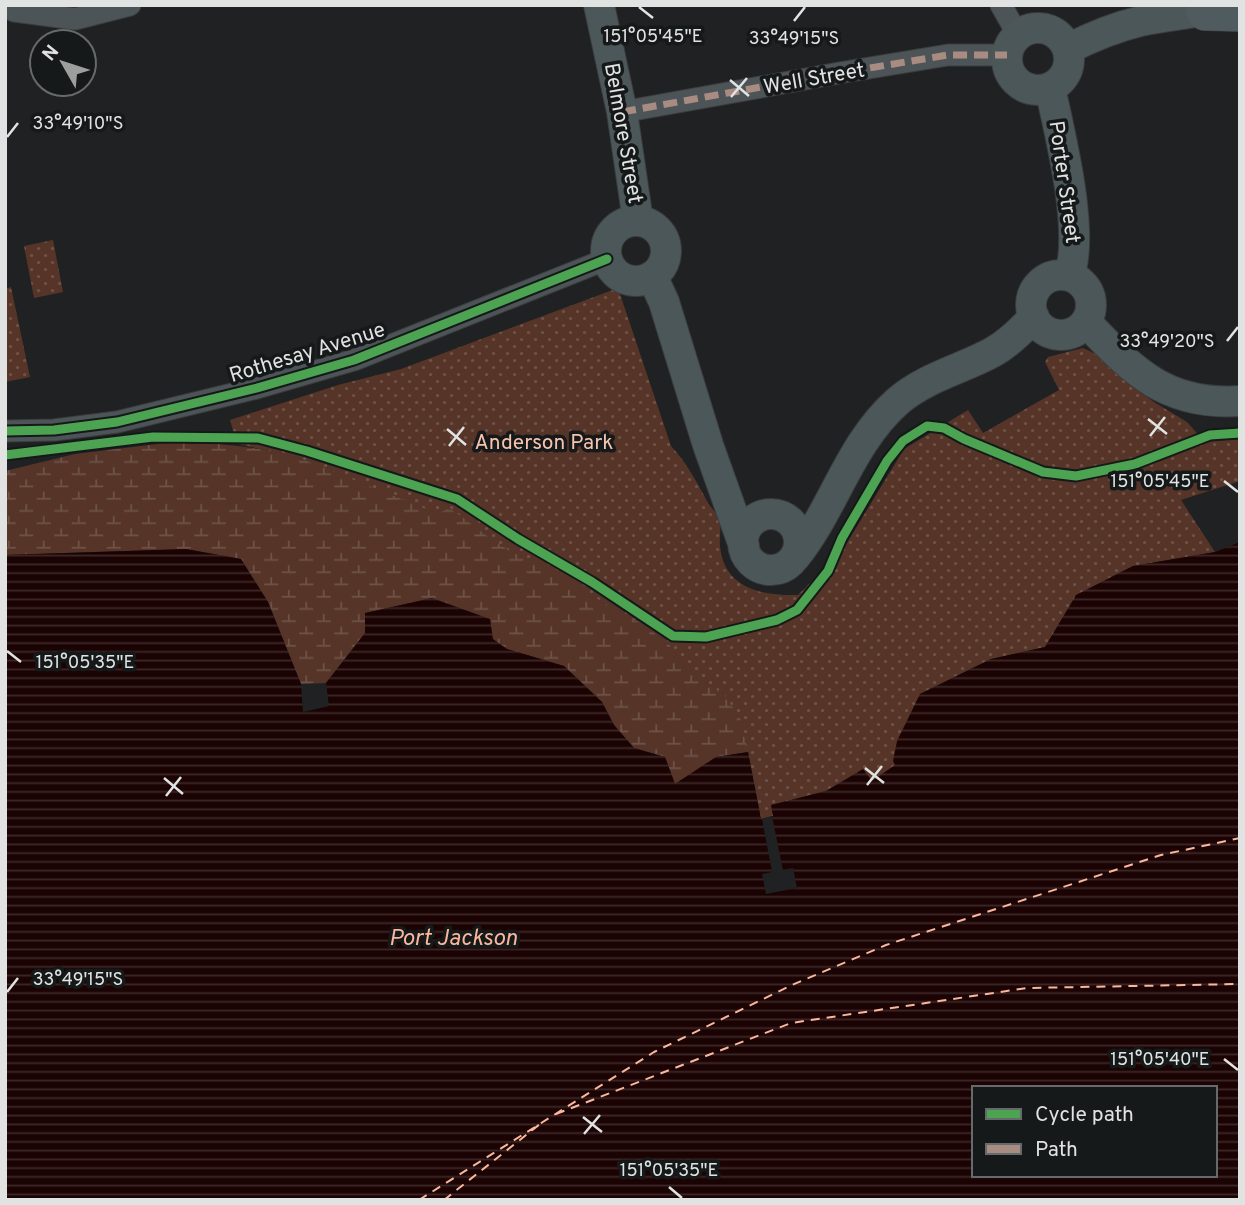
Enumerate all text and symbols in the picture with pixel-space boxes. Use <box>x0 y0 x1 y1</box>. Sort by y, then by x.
text: 151°05'45"E <box>604 26 702 49</box>
north arrow <box>28 28 98 98</box>
text: 33°49'15"S <box>749 28 839 51</box>
text: N <box>38 41 65 66</box>
street label: Well Street <box>762 57 867 102</box>
street label: Belmore Street <box>597 61 648 206</box>
text: 33°49'10"S <box>33 113 123 136</box>
street label: Porter Street <box>1042 119 1085 245</box>
street label: Rothesay Avenue <box>226 317 389 390</box>
text: 33°49'20"S <box>1119 331 1215 354</box>
park label: Anderson Park <box>474 430 614 457</box>
text: 151°05'45"E <box>1111 471 1209 494</box>
text: 151°05'35"E <box>36 652 134 675</box>
water label: Port Jackson <box>389 925 518 954</box>
text: 33°49'15"S <box>33 969 123 992</box>
text: 151°05'40"E <box>1110 1049 1210 1072</box>
legend <box>972 1086 1217 1177</box>
text: Cycle path <box>1035 1102 1134 1129</box>
text: Path <box>1035 1137 1078 1164</box>
text: 151°05'35"E <box>620 1160 718 1183</box>

